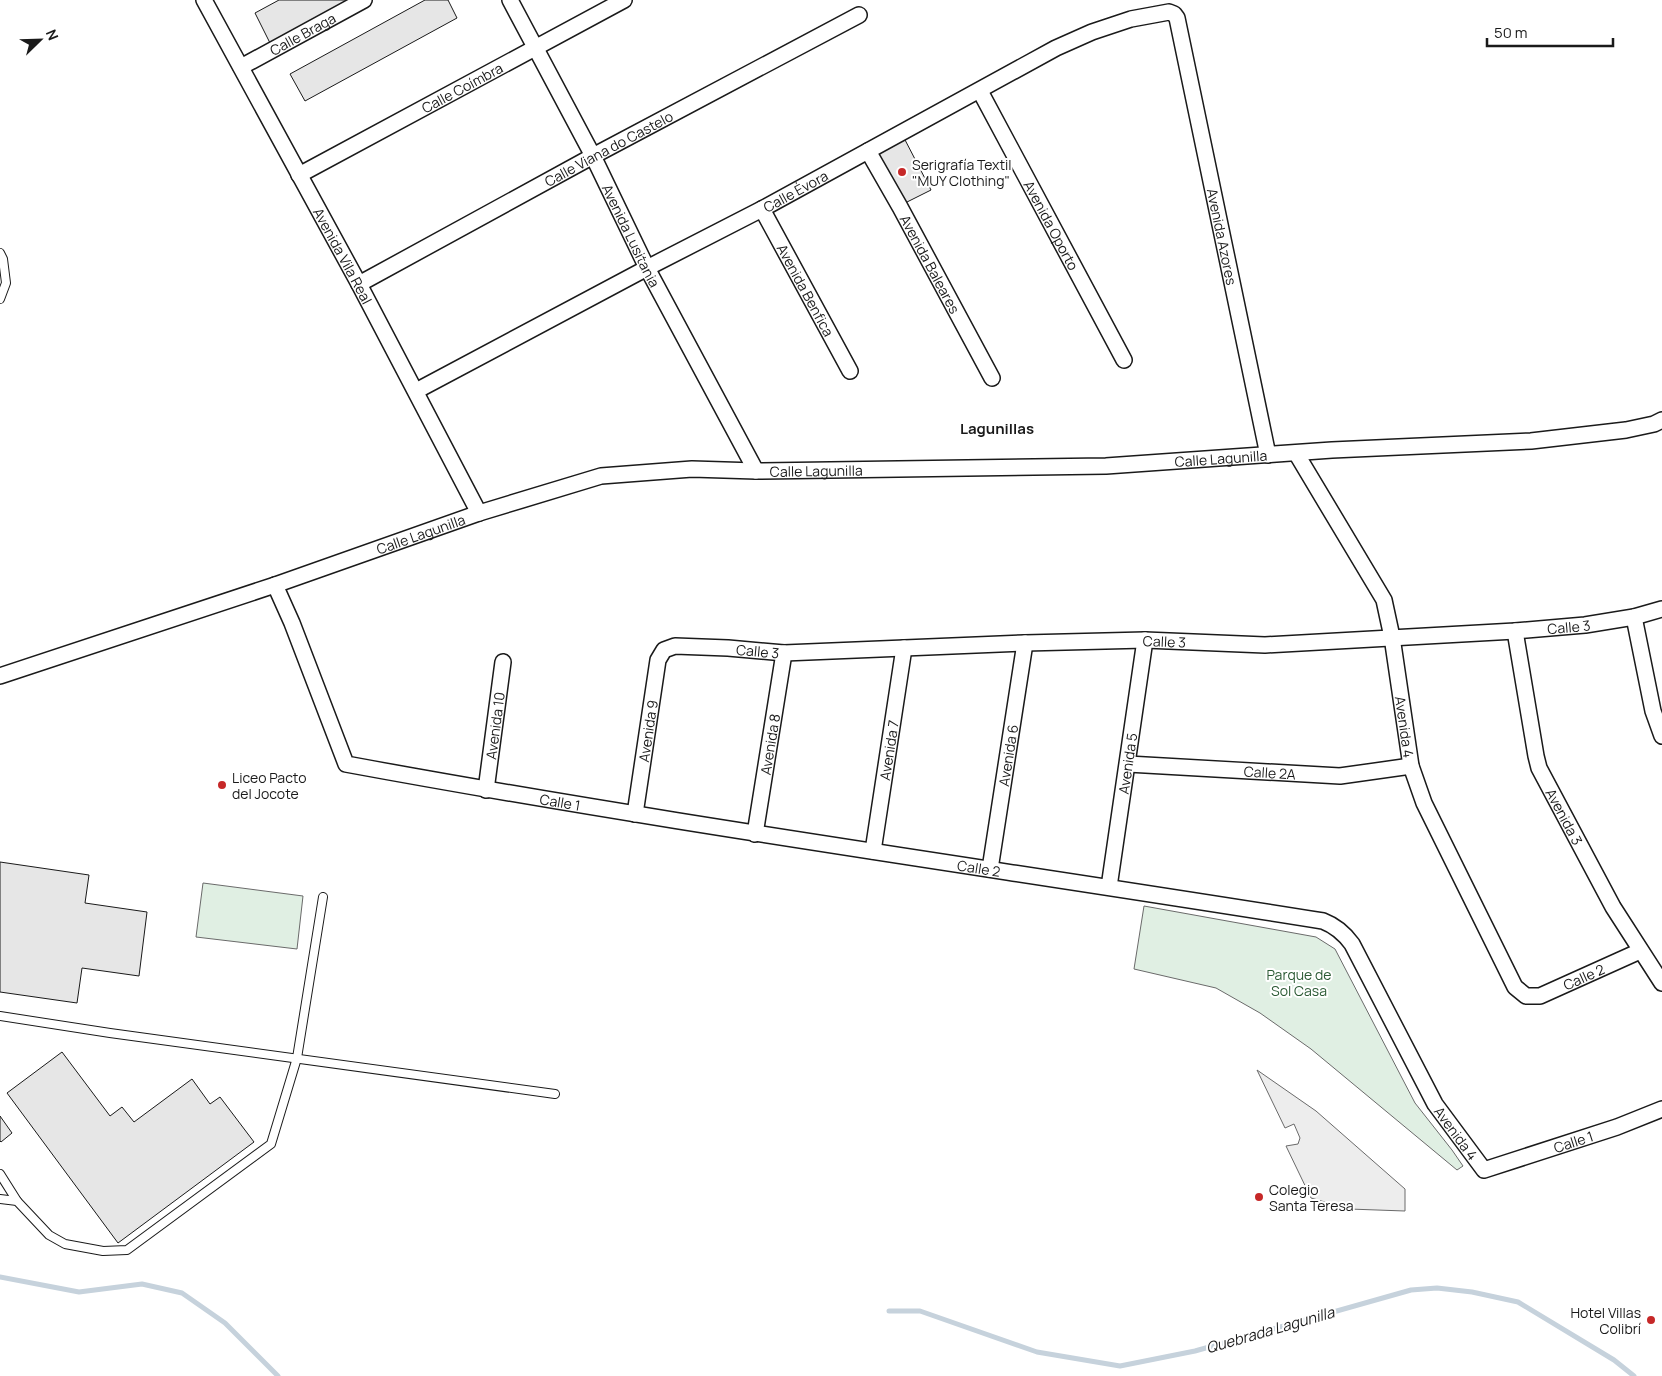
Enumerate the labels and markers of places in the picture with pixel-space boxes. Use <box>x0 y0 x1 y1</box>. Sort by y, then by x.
place label: Serigrafía Textil "MUY Clothing" <box>912 155 1012 190</box>
marker: Serigrafía Textil "MUY Clothing" <box>896 166 908 178</box>
place label: Liceo Pacto del Jocote <box>232 768 306 803</box>
marker: Liceo Pacto del Jocote <box>216 779 228 791</box>
place label: Colegio Santa Teresa <box>1269 1180 1354 1215</box>
marker: Colegio Santa Teresa <box>1253 1191 1265 1203</box>
place label: Hotel Villas Colibrí <box>1570 1303 1641 1338</box>
marker: Hotel Villas Colibrí <box>1645 1314 1657 1326</box>

